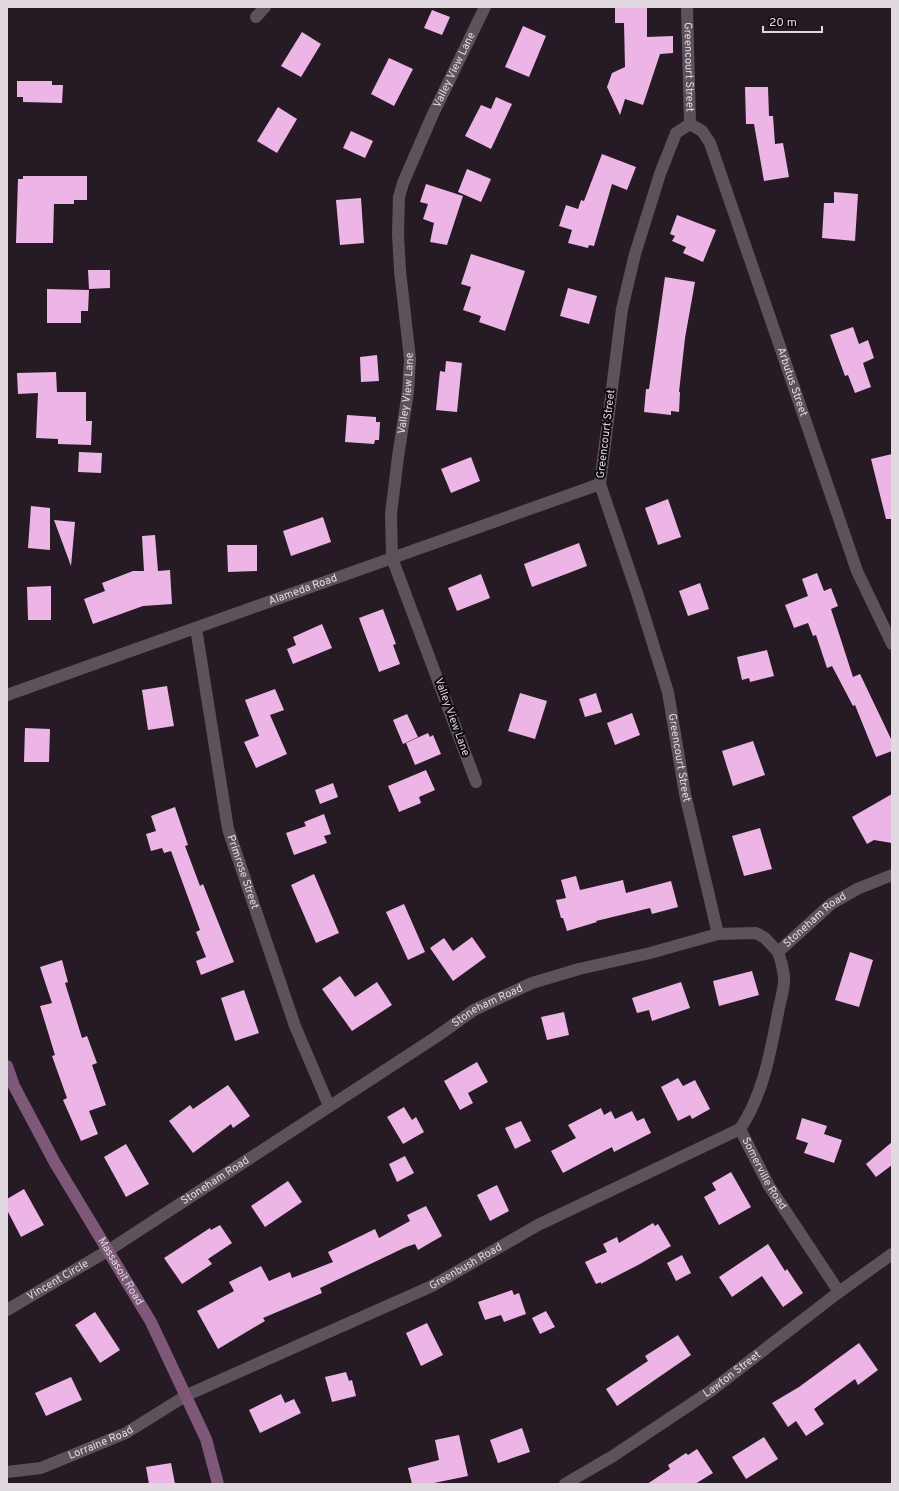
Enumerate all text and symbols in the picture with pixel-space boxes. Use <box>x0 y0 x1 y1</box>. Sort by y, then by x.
scale bar <box>763 8 822 34</box>
text: 20 m <box>769 15 797 31</box>
street label: Greencourt Street <box>680 22 697 112</box>
street label: Valley View Lane <box>430 30 479 110</box>
street label: Arbutus Street <box>774 346 810 418</box>
street label: Valley View Lane <box>395 352 417 435</box>
street label: Greencourt Street <box>594 389 618 479</box>
street label: Alameda Road <box>267 571 339 608</box>
street label: Valley View Lane <box>431 676 473 758</box>
street label: Greencourt Street <box>665 712 694 804</box>
street label: Primrose Street <box>224 833 262 911</box>
street label: Stoneham Road <box>781 890 849 951</box>
street label: Stoneham Road <box>449 981 525 1030</box>
street label: Somerville Road <box>738 1135 790 1212</box>
street label: Stoneham Road <box>178 1154 252 1208</box>
street label: Massasoit Road <box>95 1235 146 1308</box>
street label: Greenbush Road <box>427 1240 505 1293</box>
street label: Vincent Circle <box>25 1257 91 1304</box>
street label: Lawton Street <box>701 1348 764 1401</box>
street label: Lorraine Road <box>66 1423 136 1463</box>

